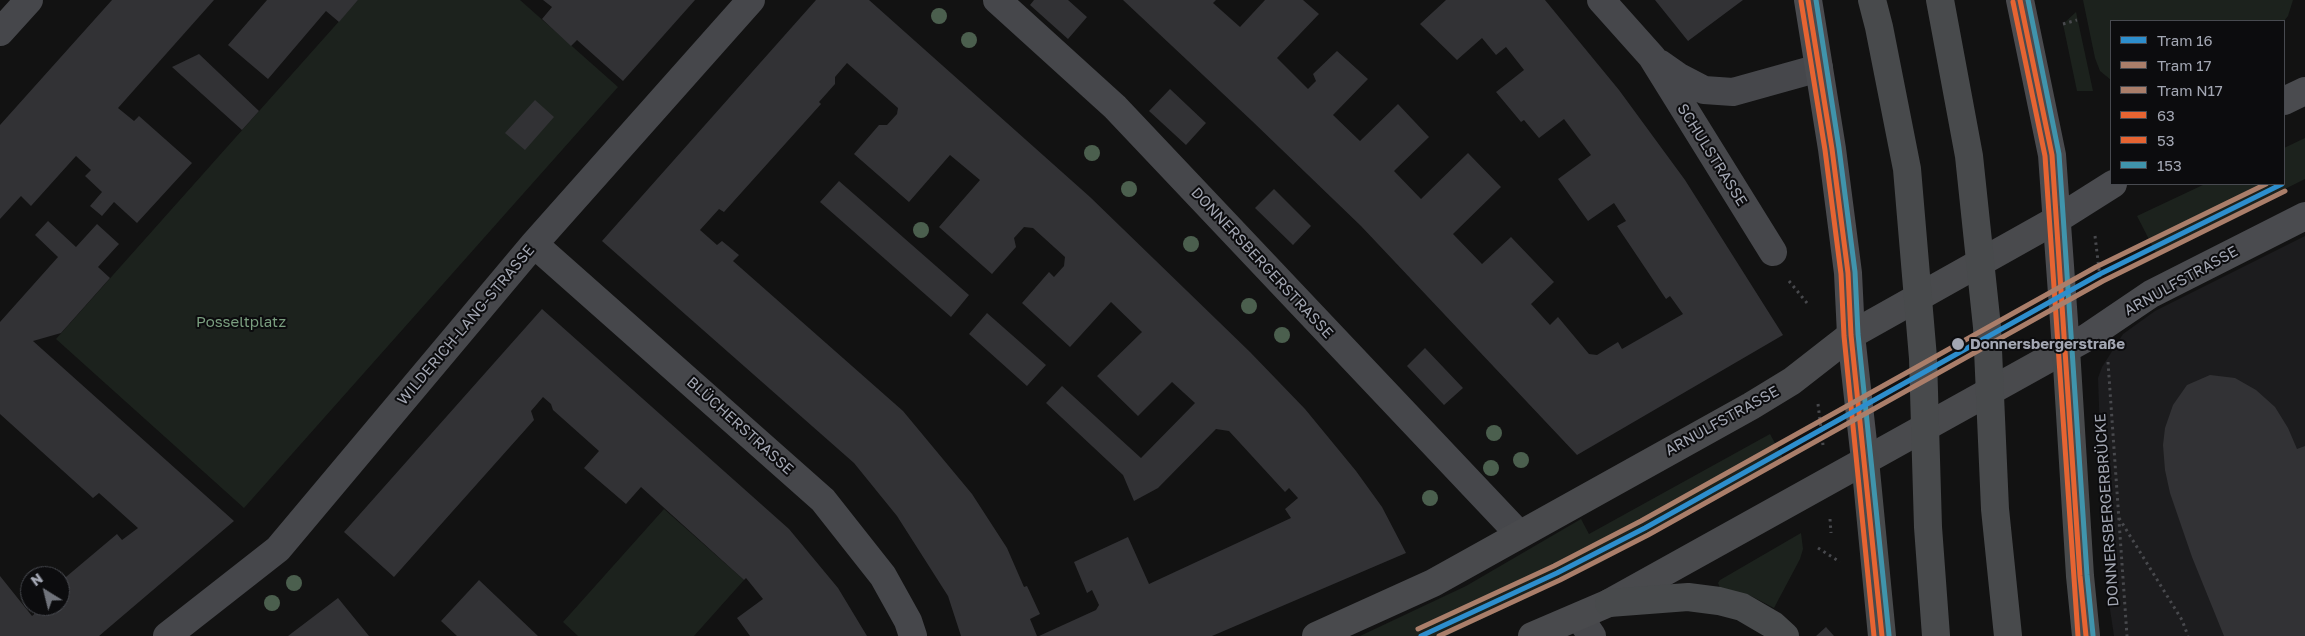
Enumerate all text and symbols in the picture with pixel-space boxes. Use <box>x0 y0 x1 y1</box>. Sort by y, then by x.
legend <box>2110 20 2285 185</box>
text: Tram 16 <box>2157 31 2213 49</box>
text: Tram 17 <box>2157 56 2211 74</box>
text: Tram N17 <box>2157 81 2223 99</box>
street label: SCHULSTRASSE <box>1673 100 1751 210</box>
text: 63 <box>2157 106 2175 124</box>
text: 53 <box>2157 131 2174 149</box>
text: 153 <box>2157 156 2182 174</box>
street label: DONNERSBERGERSTRASSE <box>1187 184 1337 342</box>
street label: WILDERICH-LANG-STRASSE <box>394 241 538 409</box>
street label: ARNULFSTRASSE <box>2121 242 2241 320</box>
park label: Posseltplatz <box>196 313 286 331</box>
place label: Donnersbergerstraße <box>1970 335 2125 353</box>
marker: Donnersbergerstraße <box>1950 336 1966 352</box>
street label: BLÜCHERSTRASSE <box>683 373 797 479</box>
street label: ARNULFSTRASSE <box>1662 382 1782 460</box>
street label: DONNERSBERGERBRÜCKE <box>2091 413 2123 607</box>
north arrow <box>20 566 70 616</box>
text: N <box>27 569 46 589</box>

